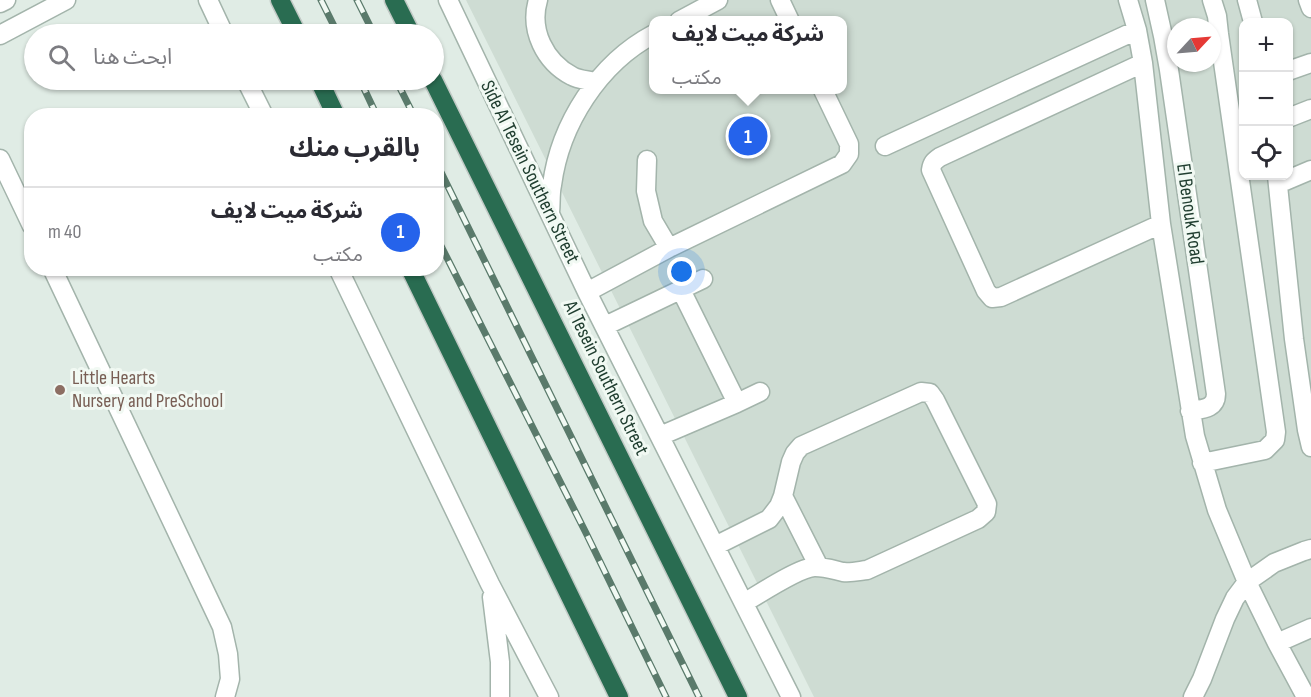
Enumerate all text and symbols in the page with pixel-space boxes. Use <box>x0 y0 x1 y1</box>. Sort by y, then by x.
popup <box>649 16 847 94</box>
north arrow <box>1167 18 1221 72</box>
map controls <box>1239 18 1293 180</box>
button: + <box>1239 18 1293 72</box>
text: شركة ميت لايف <box>672 21 824 48</box>
search box <box>24 24 444 90</box>
icon: search <box>45 41 78 74</box>
text: ابحث هنا <box>93 44 172 71</box>
text: مكتب <box>672 66 722 90</box>
button: − <box>1239 72 1293 126</box>
street label: Side Al Tesein Southern Street <box>475 77 585 267</box>
pin: 1 <box>728 114 768 158</box>
button: locate <box>1239 126 1293 180</box>
text: بالقرب منك <box>289 133 420 164</box>
street label: El Benouk Road <box>1171 162 1209 266</box>
text: شركة ميت لايف <box>211 198 363 225</box>
text: 40 m <box>48 220 81 244</box>
text: 1 <box>397 220 404 244</box>
text: مكتب <box>313 243 363 267</box>
your location <box>667 257 696 286</box>
street label: Al Tesein Southern Street <box>558 296 654 459</box>
place label: Little Hearts Nursery and PreSchool <box>72 366 223 413</box>
marker: Little Hearts Nursery and PreSchool <box>53 383 67 397</box>

